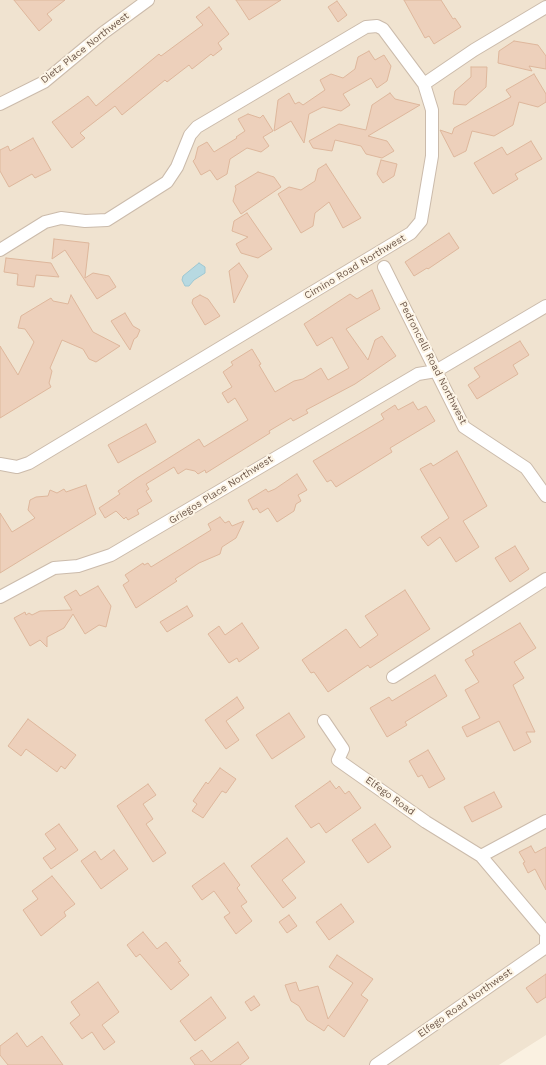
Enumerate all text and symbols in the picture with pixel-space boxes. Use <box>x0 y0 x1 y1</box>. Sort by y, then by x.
street label: Dietz Place Northwest <box>38 10 132 86</box>
street label: Cimino Road Northwest <box>302 232 408 302</box>
street label: Pedroncelli Road Northwest <box>397 300 469 426</box>
street label: Griegos Place Northwest <box>167 453 275 527</box>
street label: Elfego Road <box>363 774 417 818</box>
street label: Elfego Road Northwest <box>416 966 514 1040</box>

